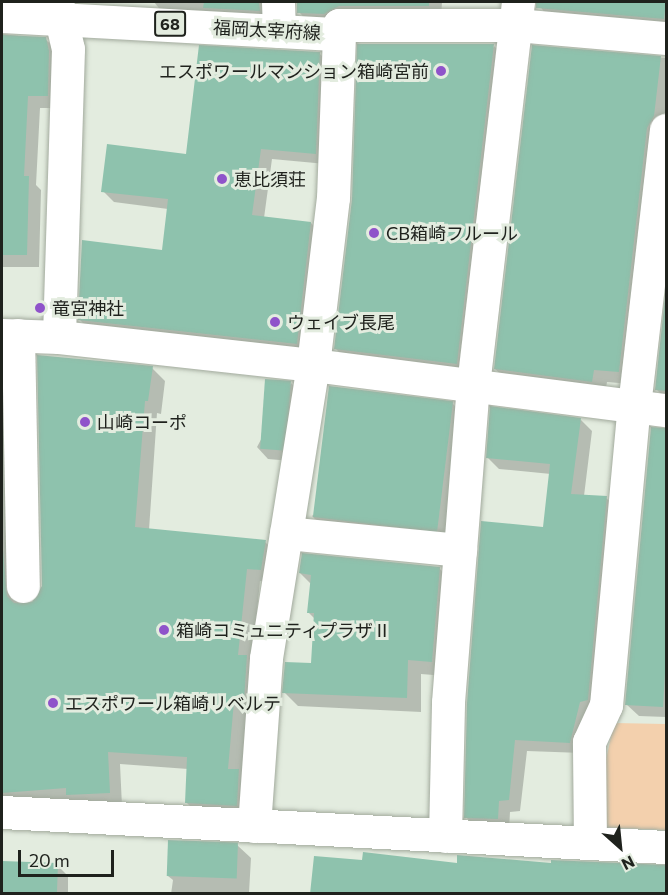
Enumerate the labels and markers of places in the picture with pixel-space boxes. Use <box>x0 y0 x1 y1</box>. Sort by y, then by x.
place label: エスポワールマンション箱崎宮前 <box>159 60 429 82</box>
marker: エスポワールマンション箱崎宮前 <box>434 64 448 78</box>
place label: 恵比須荘 <box>234 168 306 190</box>
marker: 恵比須荘 <box>215 172 229 186</box>
place label: CB箱崎フルール <box>386 222 518 244</box>
marker: CB箱崎フルール <box>367 226 381 240</box>
place label: 竜宮神社 <box>52 297 124 319</box>
marker: 竜宮神社 <box>33 301 47 315</box>
place label: ウェイブ長尾 <box>287 311 395 333</box>
marker: ウェイブ長尾 <box>268 315 282 329</box>
place label: 山崎コーポ <box>97 411 187 433</box>
marker: 山崎コーポ <box>78 415 92 429</box>
place label: 箱崎コミュニティプラザⅡ <box>176 619 392 641</box>
marker: 箱崎コミュニティプラザⅡ <box>157 623 171 637</box>
place label: エスポワール箱崎リベルテ <box>65 692 281 714</box>
marker: エスポワール箱崎リベルテ <box>46 696 60 710</box>

